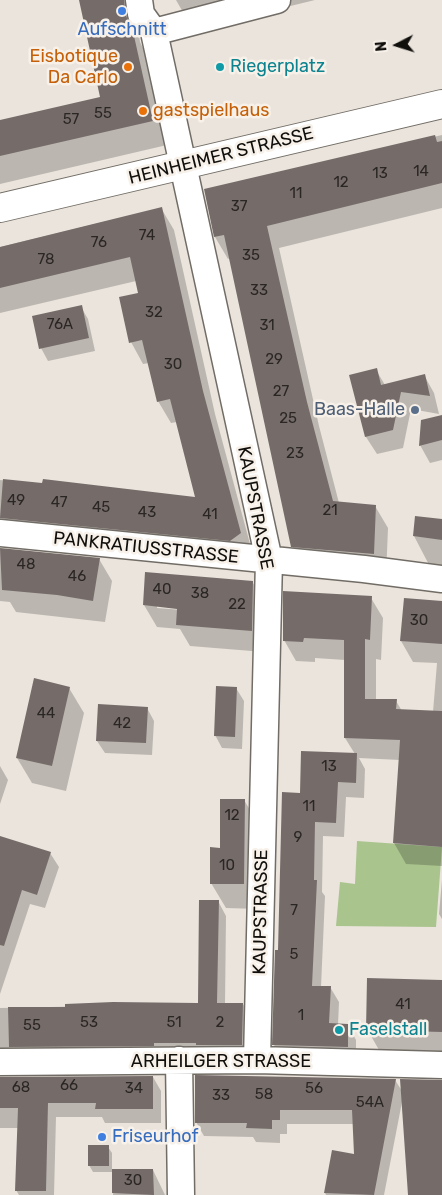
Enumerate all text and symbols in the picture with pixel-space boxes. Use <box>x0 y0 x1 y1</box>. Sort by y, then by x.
marker: Aufschnitt <box>116 5 128 17</box>
place label: Aufschnitt <box>77 19 167 41</box>
north arrow <box>372 20 422 70</box>
text: N <box>373 41 390 52</box>
place label: Eisbotique Da Carlo <box>30 46 118 88</box>
place label: Riegerplatz <box>230 56 325 78</box>
marker: Eisbotique Da Carlo <box>122 61 134 73</box>
marker: Riegerplatz <box>214 61 226 73</box>
place label: gastspielhaus <box>153 100 270 122</box>
house number: 55 <box>94 105 112 123</box>
marker: gastspielhaus <box>137 105 149 117</box>
house number: 57 <box>63 111 79 129</box>
street label: HEINHEIMER STRASSE <box>126 123 316 189</box>
house number: 14 <box>413 163 429 181</box>
house number: 13 <box>372 165 388 183</box>
house number: 12 <box>333 174 349 192</box>
house number: 11 <box>290 185 302 203</box>
house number: 37 <box>231 198 247 216</box>
house number: 74 <box>139 227 155 245</box>
house number: 76 <box>91 234 107 252</box>
house number: 35 <box>242 247 260 265</box>
house number: 78 <box>37 251 55 269</box>
house number: 33 <box>250 282 268 300</box>
house number: 32 <box>145 304 163 322</box>
house number: 76A <box>47 316 73 334</box>
house number: 31 <box>259 317 275 335</box>
house number: 29 <box>265 351 283 369</box>
house number: 30 <box>164 356 182 374</box>
house number: 27 <box>273 383 289 401</box>
place label: Baas-Halle <box>314 399 405 421</box>
marker: Baas-Halle <box>409 404 421 416</box>
house number: 25 <box>279 410 297 428</box>
street label: KAUPSTRASSE <box>232 444 278 572</box>
house number: 23 <box>286 445 304 463</box>
house number: 49 <box>7 492 25 510</box>
house number: 47 <box>51 494 67 512</box>
house number: 45 <box>92 499 110 517</box>
house number: 21 <box>322 502 338 520</box>
house number: 43 <box>138 504 156 522</box>
house number: 41 <box>202 506 218 524</box>
street label: PANKRATIUSSTRASSE <box>52 528 240 568</box>
house number: 48 <box>17 556 35 574</box>
house number: 46 <box>68 568 86 586</box>
house number: 40 <box>153 581 171 599</box>
house number: 38 <box>191 585 209 603</box>
house number: 22 <box>228 596 246 614</box>
house number: 30 <box>410 612 428 630</box>
house number: 44 <box>37 705 55 723</box>
house number: 42 <box>113 715 131 733</box>
house number: 13 <box>321 758 337 776</box>
house number: 11 <box>303 798 315 816</box>
house number: 12 <box>224 807 240 825</box>
house number: 9 <box>294 829 302 847</box>
street label: KAUPSTRASSE <box>249 849 273 975</box>
house number: 10 <box>219 857 235 875</box>
house number: 7 <box>290 902 298 920</box>
house number: 5 <box>290 946 298 964</box>
house number: 41 <box>395 996 411 1014</box>
house number: 1 <box>298 1007 304 1025</box>
house number: 53 <box>80 1014 98 1032</box>
house number: 51 <box>166 1014 182 1032</box>
house number: 2 <box>216 1014 224 1032</box>
house number: 55 <box>23 1017 41 1035</box>
place label: Faselstall <box>349 1019 427 1041</box>
marker: Faselstall <box>333 1024 345 1036</box>
street label: ARHEILGER STRASSE <box>131 1051 311 1073</box>
house number: 66 <box>60 1077 78 1095</box>
house number: 68 <box>12 1079 30 1097</box>
house number: 34 <box>125 1080 143 1098</box>
house number: 56 <box>305 1080 323 1098</box>
house number: 58 <box>255 1086 273 1104</box>
house number: 33 <box>212 1087 230 1105</box>
house number: 54A <box>356 1094 384 1112</box>
place label: Friseurhof <box>112 1126 199 1148</box>
marker: Friseurhof <box>96 1131 108 1143</box>
house number: 30 <box>124 1172 142 1190</box>

